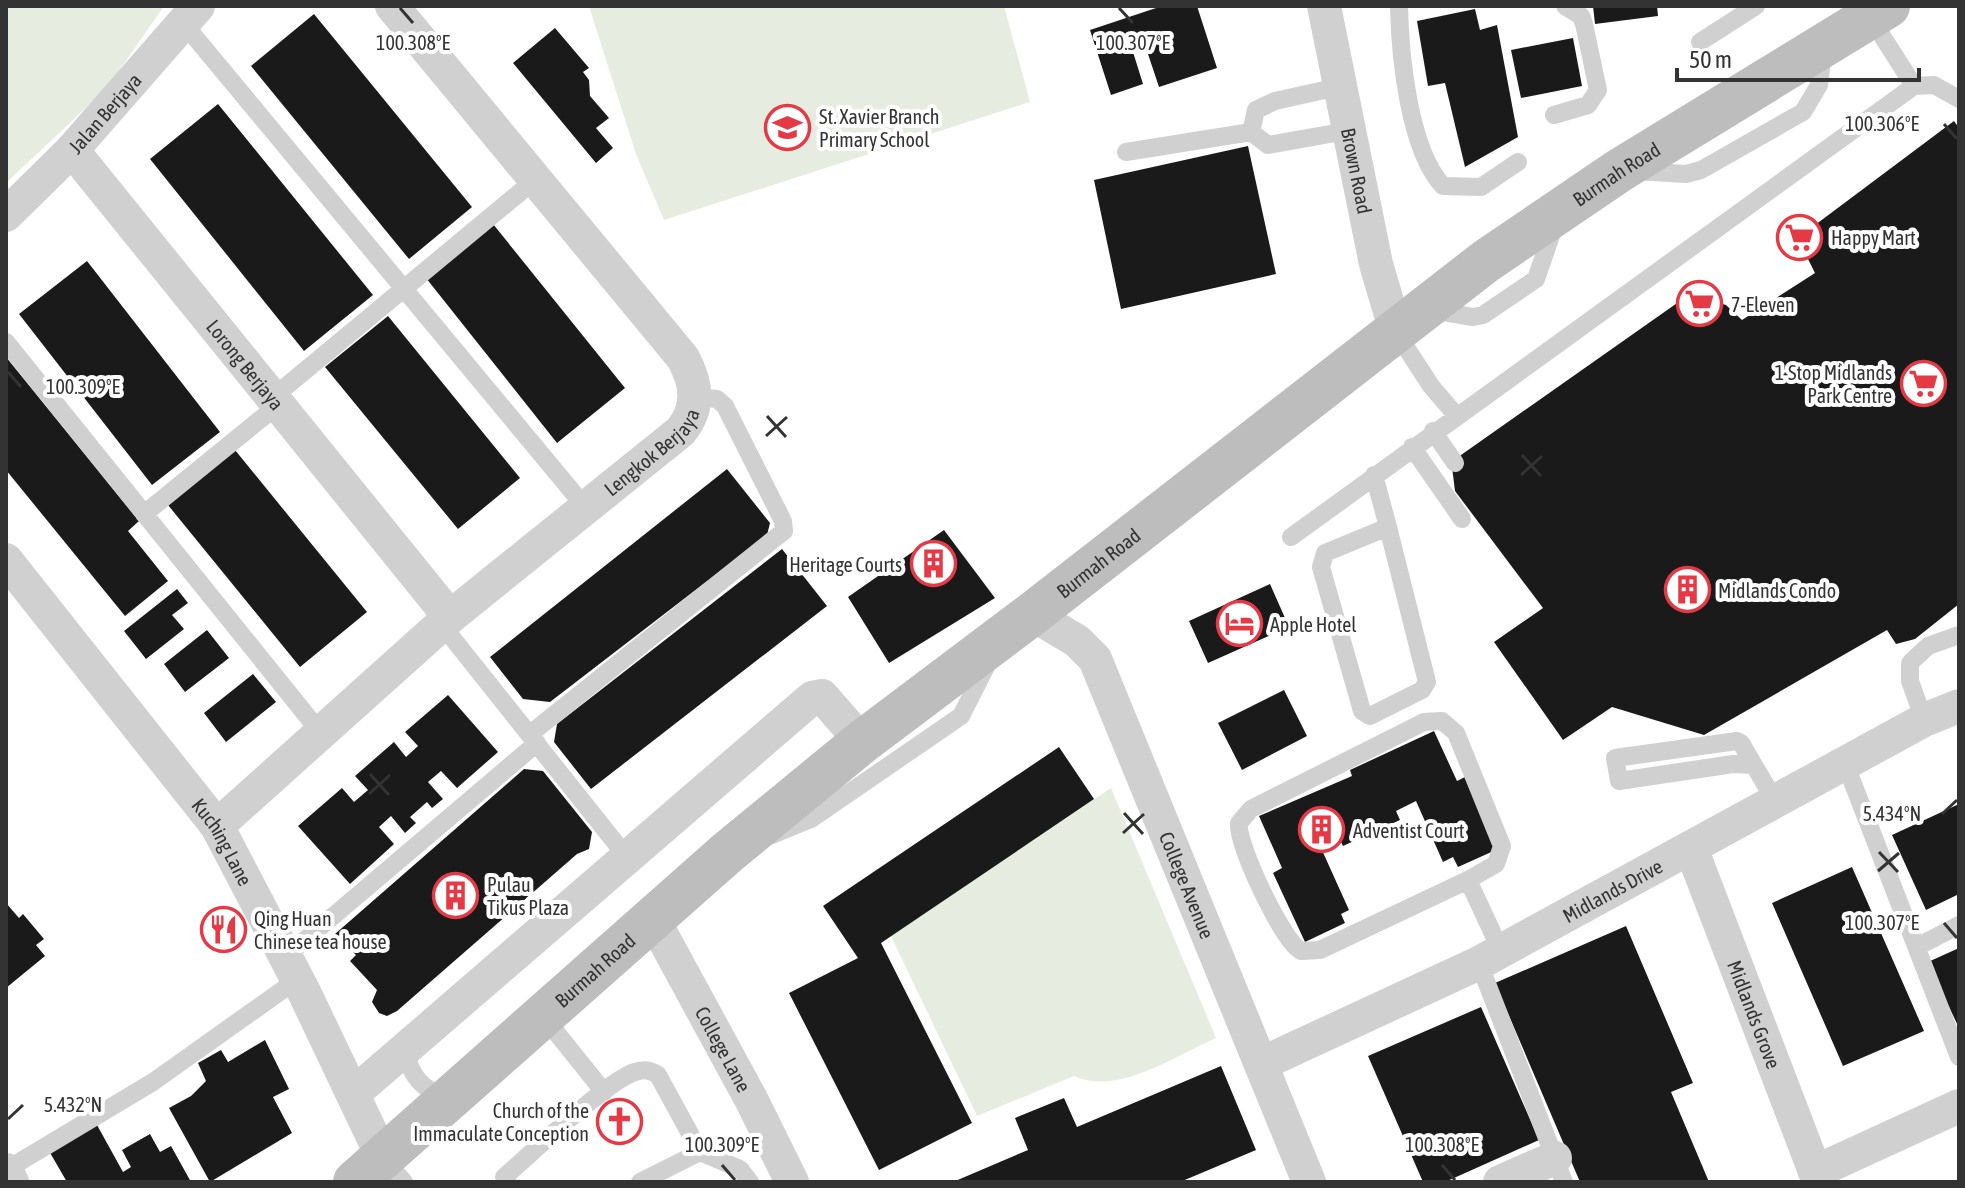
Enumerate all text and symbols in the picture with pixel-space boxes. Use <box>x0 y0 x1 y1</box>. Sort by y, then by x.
text: 100.308°E <box>376 31 450 54</box>
text: 100.307°E <box>1096 31 1170 54</box>
scale bar <box>1677 32 1919 82</box>
text: 50 m <box>1689 46 1732 73</box>
street label: Jalan Berjaya <box>63 68 146 158</box>
school or university icon: St. Xavier Branch Primary School <box>764 104 812 152</box>
place label: St. Xavier Branch Primary School <box>819 105 939 151</box>
text: 100.306°E <box>1845 112 1919 135</box>
street label: Brown Road <box>1337 126 1377 216</box>
street label: Burmah Road <box>1568 137 1664 210</box>
supermarket icon: Happy Mart <box>1776 213 1824 261</box>
place label: Happy Mart <box>1831 226 1916 249</box>
supermarket icon: 7-Eleven <box>1676 280 1724 328</box>
place label: 7-Eleven <box>1731 293 1795 316</box>
street label: Lorong Berjaya <box>202 315 289 414</box>
supermarket icon: 1-Stop Midlands Park Centre <box>1899 359 1947 407</box>
place label: 1-Stop Midlands Park Centre <box>1775 361 1892 407</box>
text: 100.309°E <box>46 375 120 398</box>
street label: Lengkok Berjaya <box>599 405 703 500</box>
street label: Burmah Road <box>1052 523 1144 602</box>
building icon: Heritage Courts <box>909 540 957 588</box>
place label: Heritage Courts <box>789 553 902 576</box>
building icon: Midlands Condo <box>1663 566 1711 614</box>
place label: Midlands Condo <box>1718 579 1836 602</box>
hotel icon: Apple Hotel <box>1215 600 1263 648</box>
place label: Apple Hotel <box>1270 613 1357 636</box>
street label: Kuching Lane <box>188 793 258 889</box>
text: 5.434°N <box>1863 802 1921 825</box>
building icon: Adventist Court <box>1298 806 1346 854</box>
place label: Adventist Court <box>1353 819 1465 842</box>
street label: College Avenue <box>1155 828 1220 942</box>
street label: Midlands Drive <box>1558 854 1666 927</box>
building icon: Pulau Tikus Plaza <box>432 871 480 919</box>
place label: Pulau Tikus Plaza <box>487 873 569 919</box>
restaurant icon: Qing Huan Chinese tea house <box>199 906 247 954</box>
place label: Qing Huan Chinese tea house <box>254 907 387 953</box>
text: 100.307°E <box>1845 911 1919 934</box>
street label: Burmah Road <box>550 928 640 1012</box>
street label: Midlands Grove <box>1724 957 1786 1072</box>
street label: College Lane <box>691 1002 756 1096</box>
text: 5.432°N <box>44 1093 102 1116</box>
church icon: Church of the Immaculate Conception <box>596 1098 644 1146</box>
place label: Church of the Immaculate Conception <box>413 1099 589 1145</box>
text: 100.309°E <box>685 1133 759 1156</box>
text: 100.308°E <box>1405 1133 1479 1156</box>

